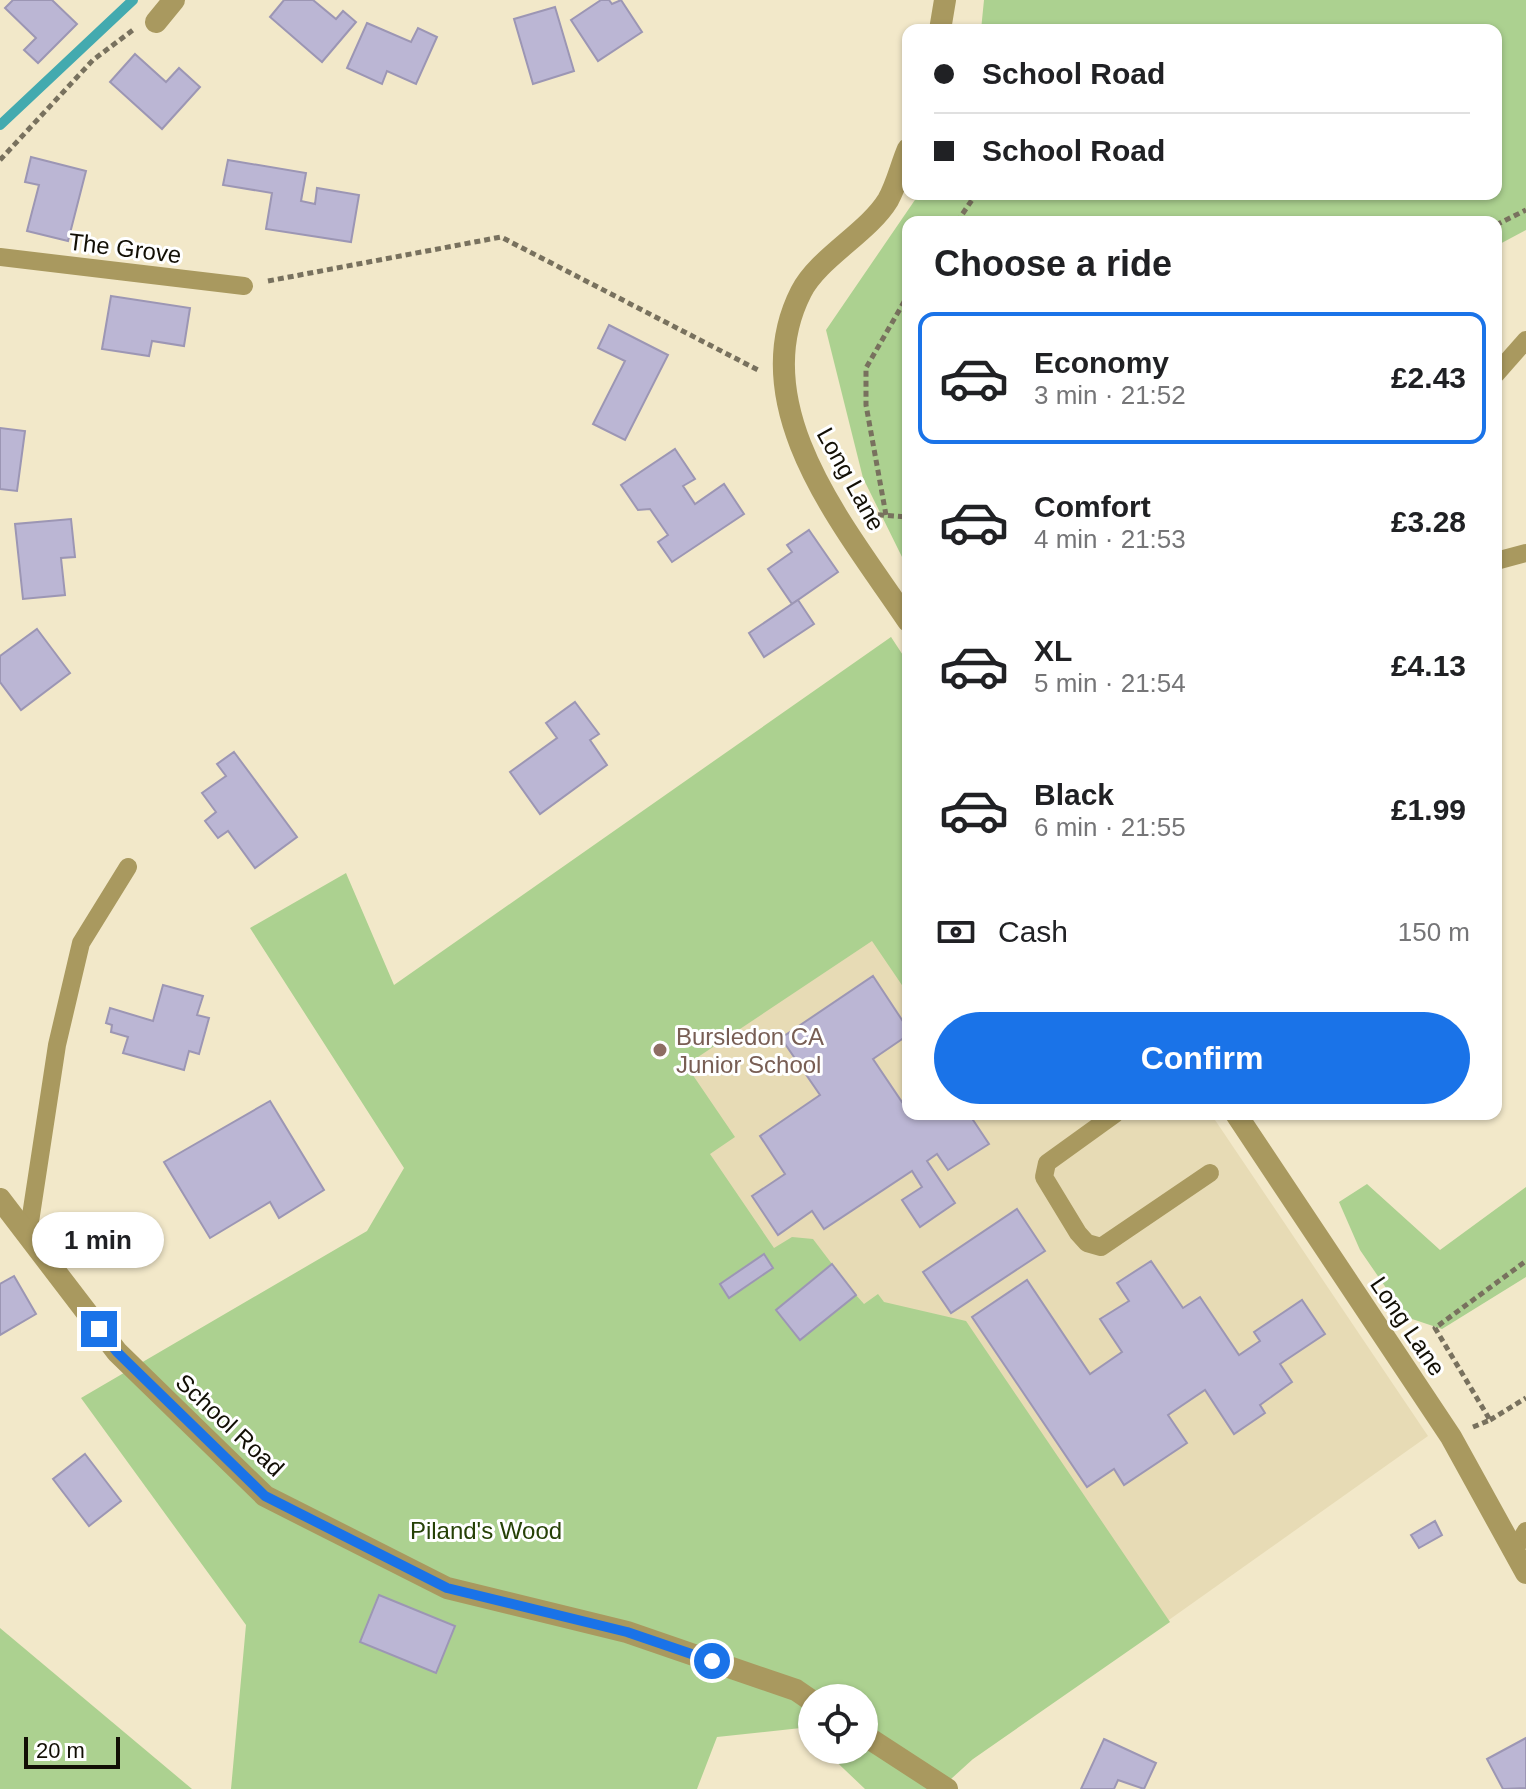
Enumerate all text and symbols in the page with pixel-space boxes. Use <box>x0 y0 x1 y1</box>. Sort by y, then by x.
text: School Road <box>982 57 1165 90</box>
text: School Road <box>982 134 1165 167</box>
street label: The Grove <box>67 228 183 268</box>
text: Choose a ride <box>934 243 1172 284</box>
icon: car <box>938 342 1010 414</box>
text: Economy <box>1034 346 1169 379</box>
text: £2.43 <box>1391 361 1466 394</box>
text: 3 min · 21:52 <box>1034 380 1186 410</box>
street label: Long Lane <box>812 423 890 535</box>
icon: car <box>938 486 1010 558</box>
text: Comfort <box>1034 490 1151 523</box>
text: £3.28 <box>1391 505 1466 538</box>
text: 4 min · 21:53 <box>1034 524 1186 554</box>
icon: car <box>938 630 1010 702</box>
text: XL <box>1034 634 1072 667</box>
text: £4.13 <box>1391 649 1466 682</box>
text: 5 min · 21:54 <box>1034 668 1186 698</box>
icon: car <box>938 774 1010 846</box>
text: Black <box>1034 778 1114 811</box>
text: £1.99 <box>1391 793 1466 826</box>
text: 6 min · 21:55 <box>1034 812 1186 842</box>
icon: cash <box>934 910 978 954</box>
text: Cash <box>998 915 1068 948</box>
text: 150 m <box>1398 917 1470 947</box>
button: Confirm <box>934 1012 1470 1104</box>
place label: Bursledon CA Junior School <box>676 1023 824 1078</box>
marker: Bursledon CA Junior School <box>651 1041 669 1059</box>
callout: 1 min <box>33 1213 165 1269</box>
text: 1 min <box>64 1225 132 1255</box>
street label: Long Lane <box>1365 1271 1451 1381</box>
route end <box>81 1311 117 1347</box>
street label: School Road <box>171 1368 289 1482</box>
park label: Piland's Wood <box>410 1517 562 1544</box>
route start <box>694 1643 730 1679</box>
map controls <box>798 1684 878 1764</box>
button: locate <box>798 1684 878 1764</box>
scale bar <box>24 1733 120 1769</box>
text: 20 m <box>36 1738 85 1763</box>

